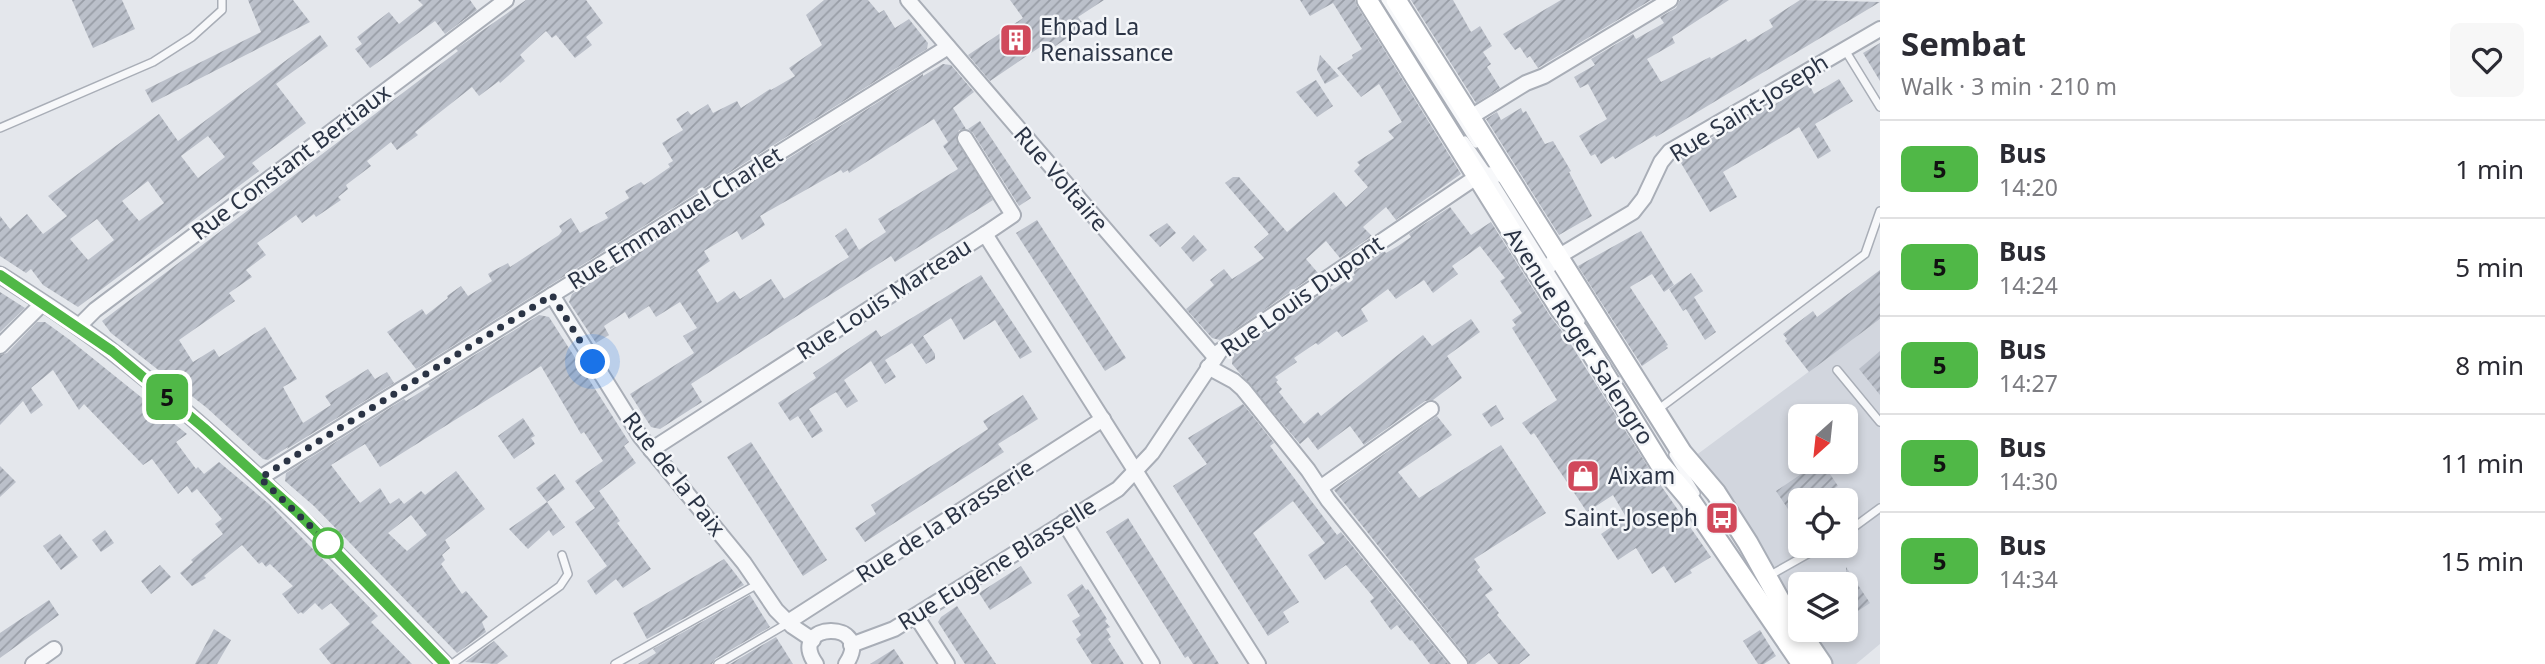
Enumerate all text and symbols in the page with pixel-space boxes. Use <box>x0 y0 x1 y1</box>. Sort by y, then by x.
place label: Ehpad La Renaissance <box>1040 10 1174 68</box>
building icon: Ehpad La Renaissance <box>997 21 1035 59</box>
text: Sembat <box>1901 21 2026 66</box>
button: heart <box>2450 23 2524 97</box>
street label: Rue Saint-Joseph <box>1663 46 1834 169</box>
text: Walk · 3 min · 210 m <box>1901 70 2117 102</box>
street label: Rue Constant Bertiaux <box>184 76 397 247</box>
street label: Rue Voltaire <box>1007 119 1116 238</box>
text: Bus <box>1999 135 2046 171</box>
street label: Rue Emmanuel Charlet <box>561 138 788 296</box>
text: 1 min <box>2455 151 2524 187</box>
text: 5 <box>1933 152 1946 185</box>
text: 14:20 <box>1999 171 2058 203</box>
street label: Avenue Roger Salengro <box>1497 221 1662 450</box>
street label: Rue Louis Dupont <box>1214 227 1389 363</box>
street label: Rue Louis Marteau <box>790 230 977 367</box>
text: Bus <box>1999 233 2046 269</box>
text: 5 min <box>2455 249 2524 285</box>
text: 5 <box>1933 250 1946 283</box>
text: 14:24 <box>1999 269 2058 301</box>
text: Bus <box>1999 331 2046 367</box>
your location <box>575 344 610 379</box>
text: 8 min <box>2455 347 2524 383</box>
text: 5 <box>1933 348 1946 381</box>
text: 14:27 <box>1999 367 2058 399</box>
line badge: 5 <box>144 374 190 420</box>
text: 5 <box>160 380 174 413</box>
street label: Rue de la Paix <box>616 404 734 542</box>
north arrow <box>1788 404 1858 474</box>
map controls <box>1788 404 1858 642</box>
text: Bus <box>1999 429 2046 465</box>
text: 11 min <box>2440 445 2524 481</box>
text: 5 <box>1933 446 1946 479</box>
street label: Rue de la Brasserie <box>849 451 1039 590</box>
shop icon: Aixam <box>1564 457 1602 495</box>
place label: Aixam <box>1608 459 1675 491</box>
text: 14:30 <box>1999 465 2058 497</box>
button: locate <box>1788 488 1858 558</box>
street label: Rue Eugène Blasselle <box>891 489 1102 637</box>
bus stop icon: Saint-Joseph <box>1703 499 1741 537</box>
place label: Saint-Joseph <box>1564 501 1698 533</box>
text: Bus <box>1999 527 2046 563</box>
unlabelled marker <box>313 528 343 558</box>
text: 15 min <box>2440 543 2524 579</box>
text: 5 <box>1933 544 1946 577</box>
text: 14:34 <box>1999 563 2058 595</box>
button: layers <box>1788 572 1858 642</box>

